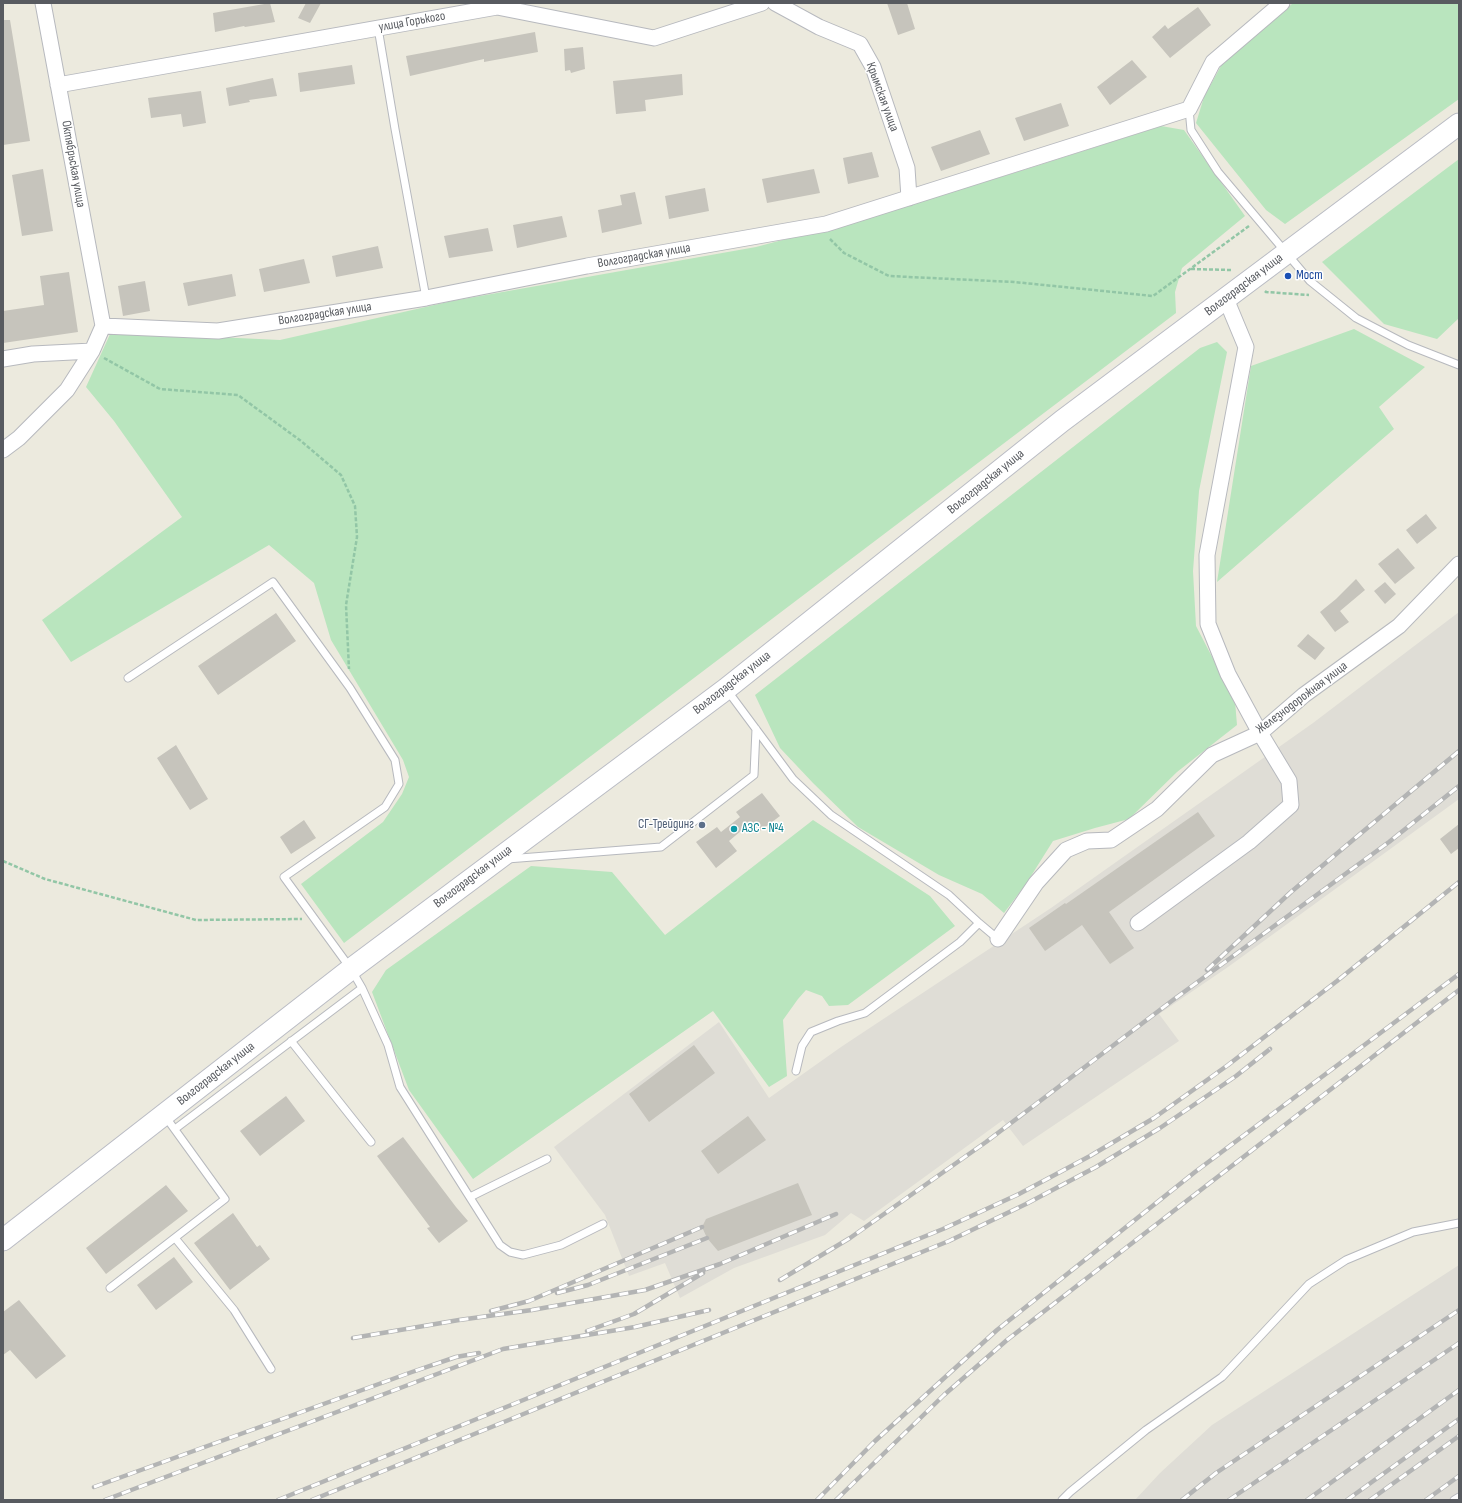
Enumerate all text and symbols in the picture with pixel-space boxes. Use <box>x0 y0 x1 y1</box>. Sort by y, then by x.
street label: улица Горького <box>377 8 447 36</box>
street label: Крымская улица <box>862 60 902 134</box>
street label: Октябрьская улица <box>58 119 88 209</box>
street label: Волгоградская улица <box>596 240 692 272</box>
street label: Волгоградская улица <box>1202 250 1286 320</box>
place label: Мост <box>1296 268 1323 284</box>
marker: Мост <box>1283 271 1293 281</box>
street label: Волгоградская улица <box>277 299 373 329</box>
street label: Волгоградская улица <box>945 446 1027 518</box>
street label: Волгоградская улица <box>690 648 774 718</box>
street label: Железнодорожная улица <box>1253 659 1351 737</box>
place label: СГ-Трейдинг <box>638 817 694 833</box>
marker: СГ-Трейдинг <box>697 820 707 830</box>
place label: АЗС - №4 <box>742 821 784 837</box>
marker: АЗС - №4 <box>729 824 739 834</box>
street label: Волгоградская улица <box>431 842 515 912</box>
street label: Волгоградская улица <box>174 1039 258 1109</box>

